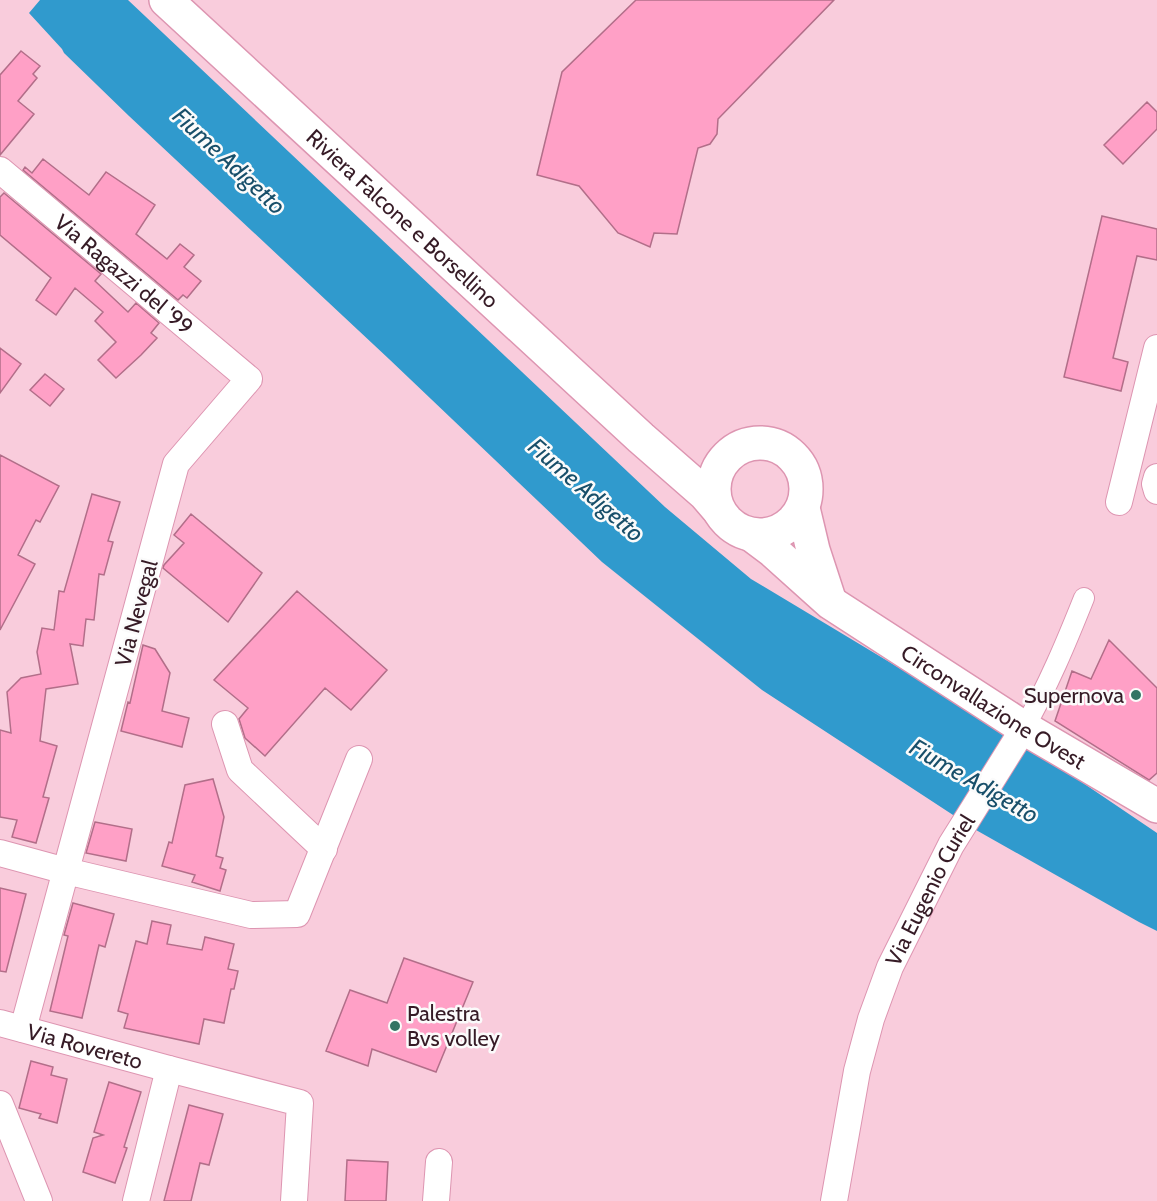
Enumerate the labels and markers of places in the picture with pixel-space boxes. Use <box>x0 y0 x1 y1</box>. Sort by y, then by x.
place label: Supernova <box>1024 682 1124 709</box>
marker: Supernova <box>1129 688 1143 702</box>
place label: Palestra Bvs volley <box>407 1000 500 1052</box>
marker: Palestra Bvs volley <box>388 1019 402 1033</box>

